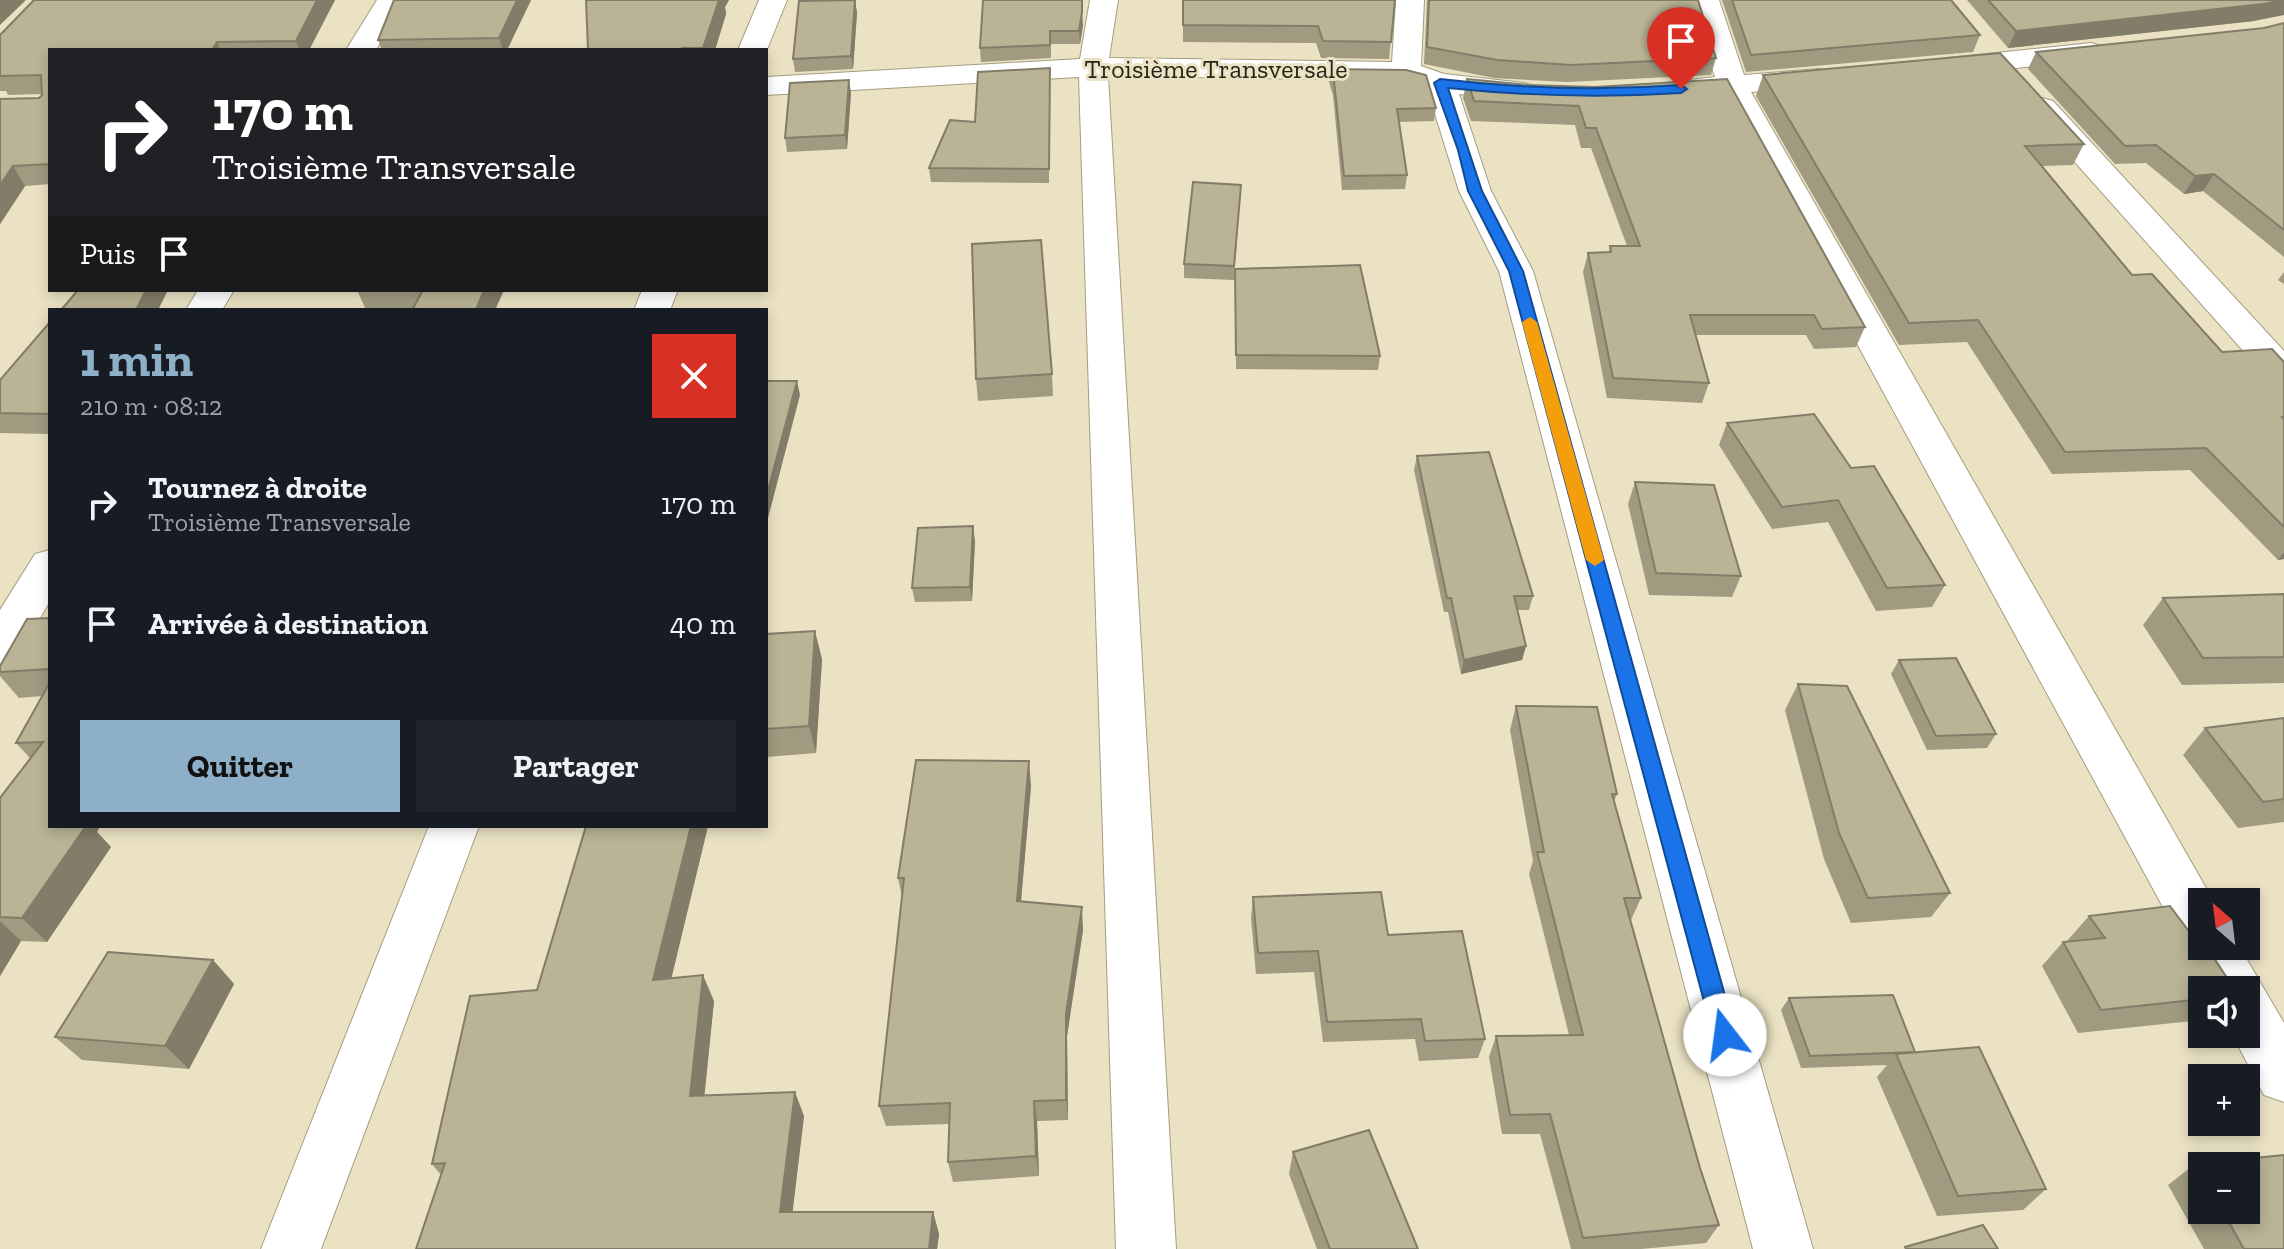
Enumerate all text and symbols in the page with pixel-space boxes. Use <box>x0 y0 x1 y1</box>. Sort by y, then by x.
pin <box>1647 7 1715 89</box>
icon: arrive <box>1659 19 1703 63</box>
street label: Troisième Transversale <box>1085 53 1347 85</box>
text: 170 m <box>212 77 353 144</box>
icon: right <box>80 80 184 184</box>
text: Troisième Transversale <box>212 145 576 188</box>
icon: arrive <box>152 232 196 276</box>
text: Puis <box>80 236 136 272</box>
text: 1 min <box>80 331 193 388</box>
button: close <box>652 334 736 418</box>
text: 210 m · 08:12 <box>80 390 222 422</box>
text: Tournez à droite <box>148 470 367 506</box>
icon: right <box>80 482 124 526</box>
text: 170 m <box>661 486 736 522</box>
text: Troisième Transversale <box>148 506 411 538</box>
icon: arrive <box>80 602 124 646</box>
text: Arrivée à destination <box>148 606 428 642</box>
text: 40 m <box>670 606 736 642</box>
button: Quitter <box>80 720 400 812</box>
button: Partager <box>416 720 736 812</box>
north arrow <box>2188 888 2260 960</box>
map controls <box>2188 888 2260 1224</box>
button: sound <box>2188 976 2260 1048</box>
position arrow <box>1683 993 1767 1077</box>
button: + <box>2188 1064 2260 1136</box>
button: − <box>2188 1152 2260 1224</box>

